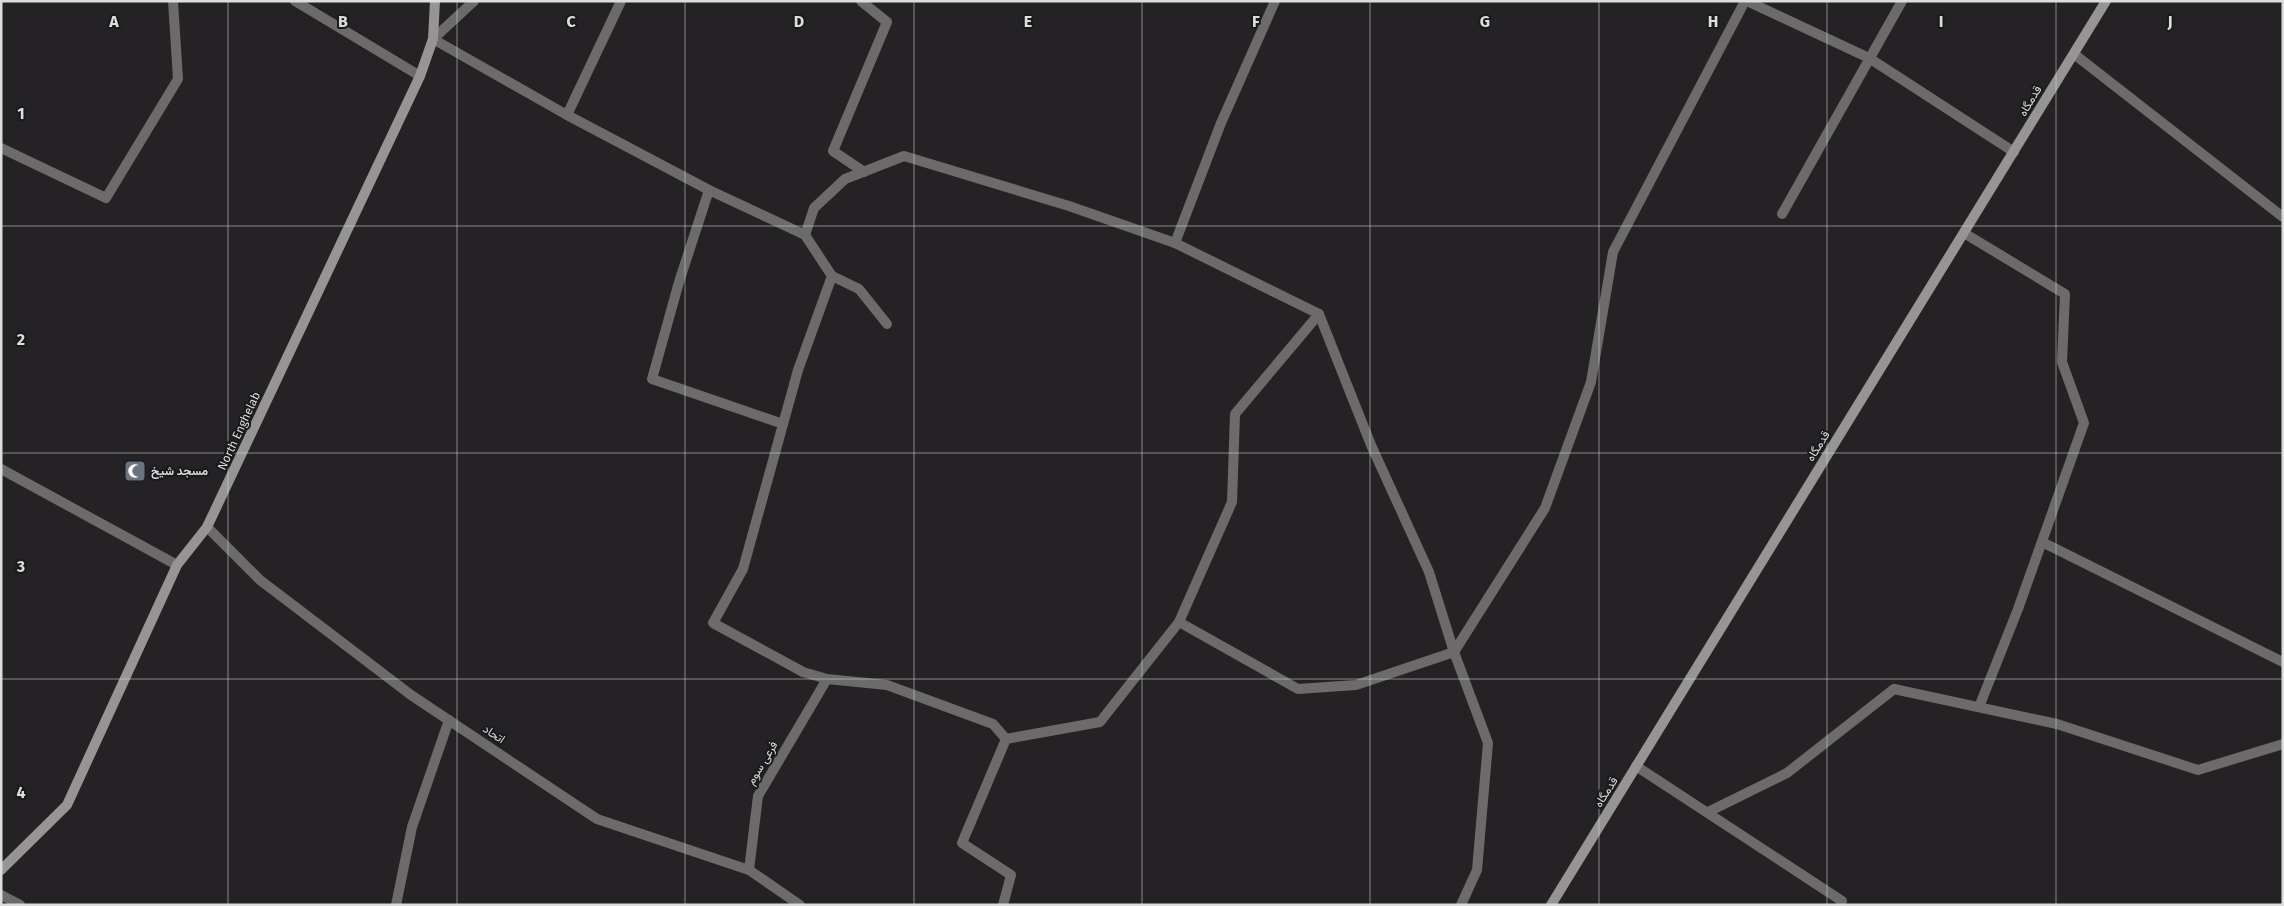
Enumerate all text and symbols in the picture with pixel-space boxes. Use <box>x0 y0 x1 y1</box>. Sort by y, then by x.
text: A <box>108 12 119 31</box>
text: B <box>338 12 348 31</box>
text: C <box>566 12 576 31</box>
text: D <box>794 12 804 31</box>
text: E <box>1024 12 1032 31</box>
text: F <box>1252 12 1260 31</box>
text: G <box>1480 12 1490 31</box>
text: H <box>1708 12 1718 31</box>
text: I <box>1939 12 1943 31</box>
text: J <box>2166 12 2173 31</box>
street label: قدمگاه <box>2015 83 2045 119</box>
text: 1 <box>17 104 25 123</box>
text: 2 <box>17 330 25 349</box>
street label: North Enghelab <box>215 390 263 472</box>
street label: قدمگاه <box>1803 428 1833 464</box>
mosque icon: مسجد شیخ <box>123 459 147 483</box>
place label: مسجد شیخ <box>151 464 209 479</box>
text: 3 <box>16 557 25 576</box>
street label: اتحاد <box>480 722 508 746</box>
street label: فرعی سوم <box>744 739 781 788</box>
street label: قدمگاه <box>1591 774 1621 810</box>
text: 4 <box>16 783 26 802</box>

